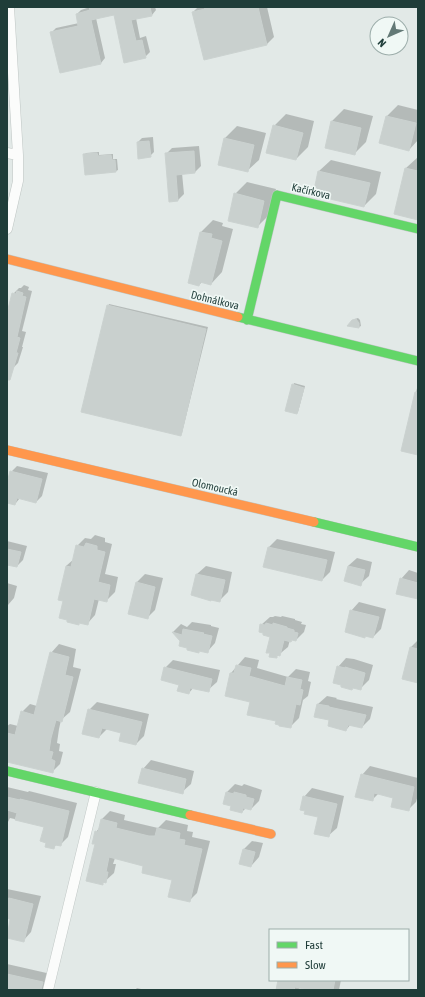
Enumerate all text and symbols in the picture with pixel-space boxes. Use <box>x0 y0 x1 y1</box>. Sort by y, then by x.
north arrow <box>369 16 409 56</box>
text: N <box>375 37 388 50</box>
street label: Kačírkova <box>290 181 332 201</box>
street label: Dohnálkova <box>190 288 240 312</box>
street label: Olomoucká <box>191 476 239 498</box>
legend <box>269 929 409 981</box>
text: Fast <box>305 938 323 952</box>
text: Slow <box>305 958 326 972</box>

